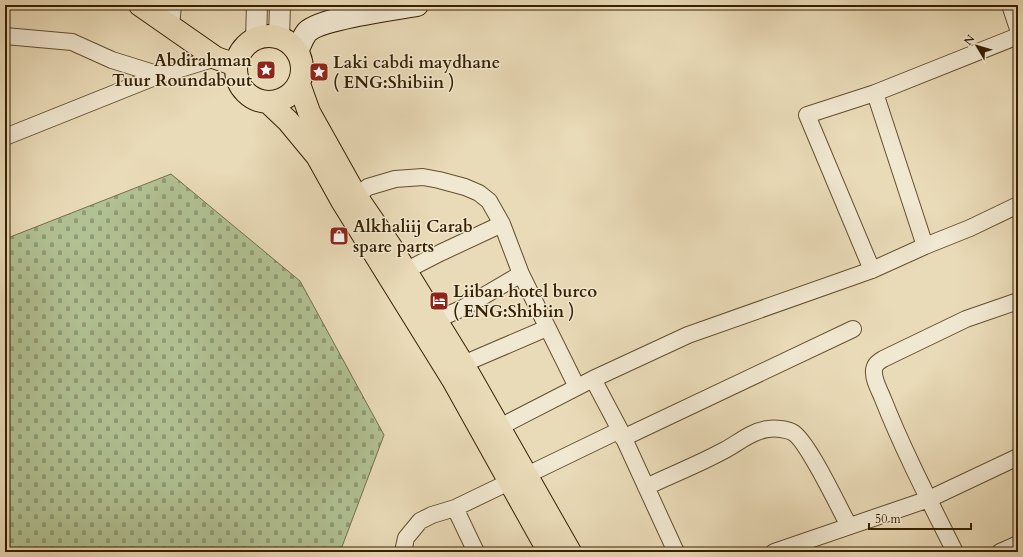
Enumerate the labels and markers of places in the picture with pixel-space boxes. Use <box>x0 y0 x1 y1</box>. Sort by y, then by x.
place label: Abdirahman Tuur Roundabout <box>112 49 252 92</box>
place label: Laki cabdi maydhane ( ENG:Shibiin ) <box>333 51 500 94</box>
place icon: Abdirahman Tuur Roundabout <box>255 59 277 81</box>
place icon: Laki cabdi maydhane ( ENG:Shibiin ) <box>308 61 330 83</box>
place label: Alkhaliij Carab spare parts <box>353 215 473 258</box>
shop icon: Alkhaliij Carab spare parts <box>328 225 350 247</box>
place label: Liiban hotel burco ( ENG:Shibiin ) <box>453 280 597 323</box>
hotel icon: Liiban hotel burco ( ENG:Shibiin ) <box>428 290 450 312</box>

